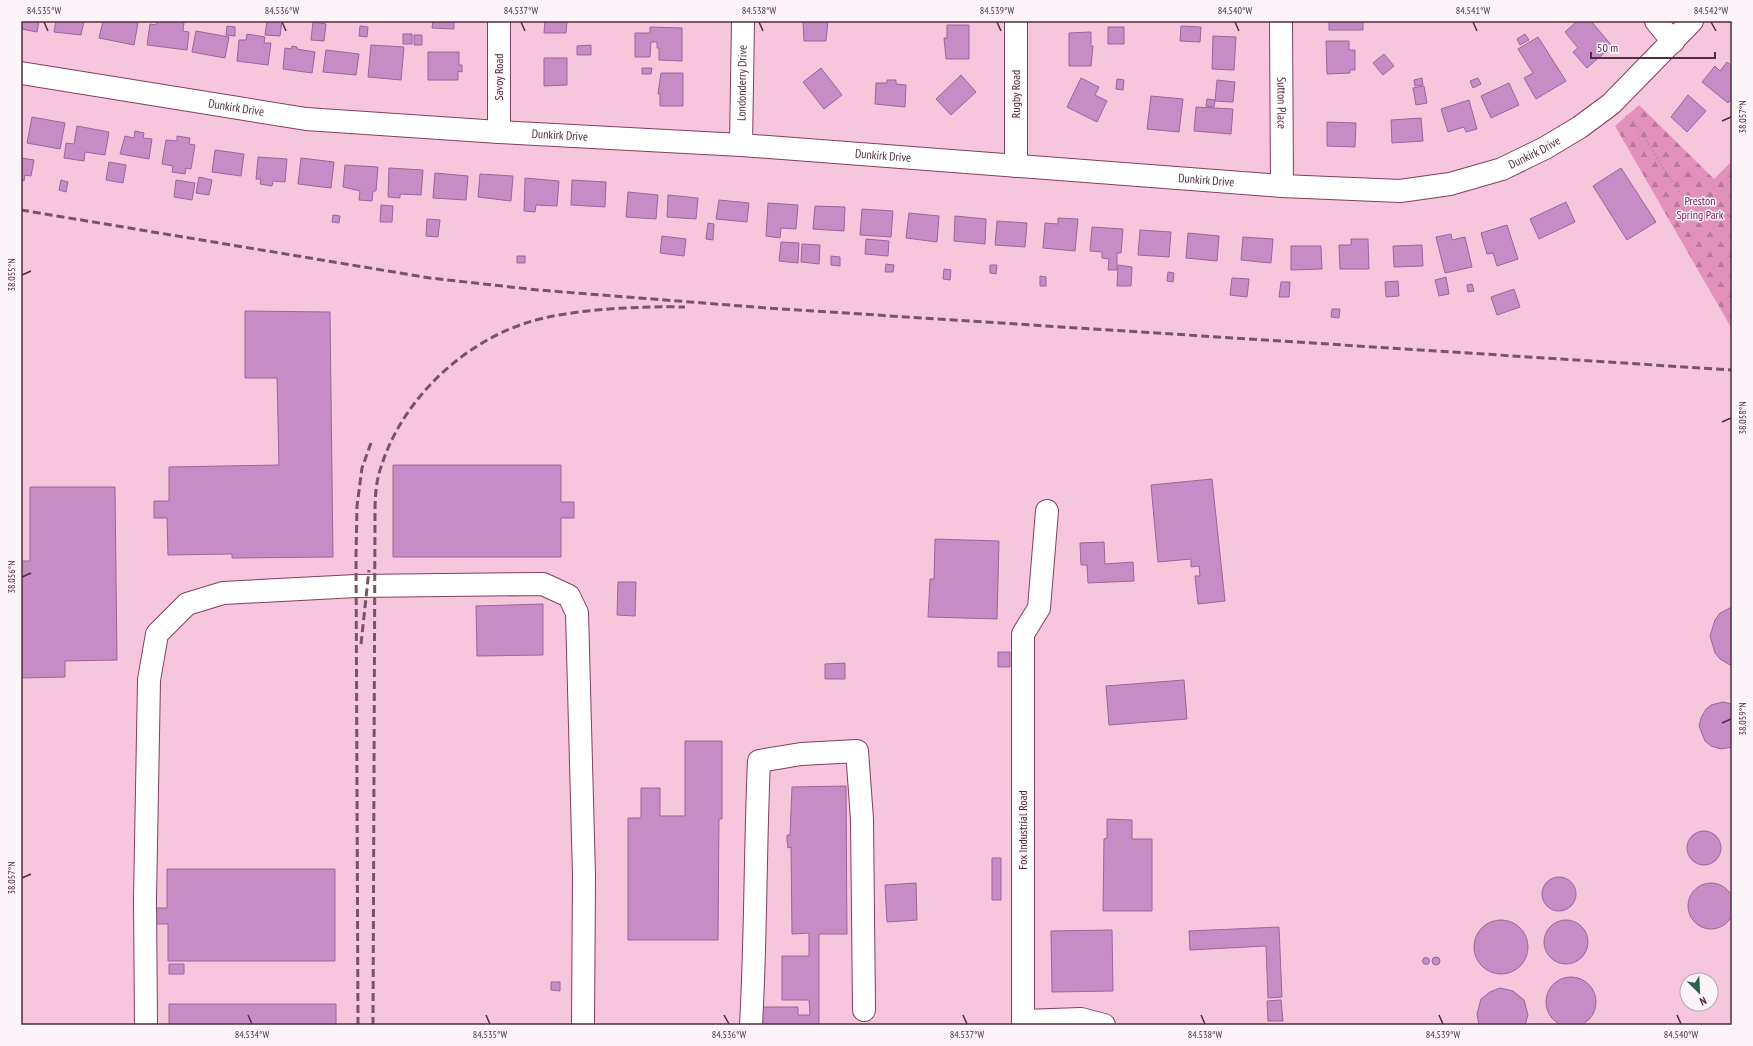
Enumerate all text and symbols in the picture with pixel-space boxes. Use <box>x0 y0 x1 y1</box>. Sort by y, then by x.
text: 84.535°W <box>27 4 61 17</box>
text: 84.536°W <box>265 4 299 17</box>
text: 84.537°W <box>504 4 538 17</box>
text: 84.538°W <box>742 4 776 17</box>
text: 84.539°W <box>980 4 1014 17</box>
text: 84.540°W <box>1218 4 1252 17</box>
text: 84.541°W <box>1456 4 1490 17</box>
text: 84.542°W <box>1694 4 1728 17</box>
scale bar <box>1591 34 1715 60</box>
text: 50 m <box>1597 40 1618 55</box>
street label: Londonderry Drive <box>733 45 750 121</box>
street label: Savoy Road <box>491 54 506 100</box>
street label: Rugby Road <box>1008 70 1023 118</box>
street label: Sutton Place <box>1274 77 1290 129</box>
street label: Dunkirk Drive <box>207 95 265 119</box>
text: 38.057°N <box>1736 100 1749 134</box>
street label: Dunkirk Drive <box>531 126 588 144</box>
street label: Dunkirk Drive <box>1506 133 1563 172</box>
street label: Dunkirk Drive <box>855 146 912 165</box>
street label: Dunkirk Drive <box>1178 170 1235 189</box>
park label: Preston Spring Park <box>1676 193 1724 222</box>
text: 38.055°N <box>5 258 18 292</box>
text: 38.058°N <box>1736 401 1749 435</box>
text: 38.056°N <box>5 560 18 594</box>
text: 38.059°N <box>1736 702 1749 736</box>
street label: Fox Industrial Road <box>1015 790 1030 870</box>
text: 38.057°N <box>5 861 18 895</box>
north arrow <box>1679 972 1719 1012</box>
text: N <box>1697 994 1709 1009</box>
text: 84.534°W <box>235 1028 269 1041</box>
text: 84.535°W <box>473 1028 507 1041</box>
text: 84.536°W <box>712 1028 746 1041</box>
text: 84.537°W <box>950 1028 984 1041</box>
text: 84.538°W <box>1188 1028 1222 1041</box>
text: 84.539°W <box>1426 1028 1460 1041</box>
text: 84.540°W <box>1664 1028 1698 1041</box>

